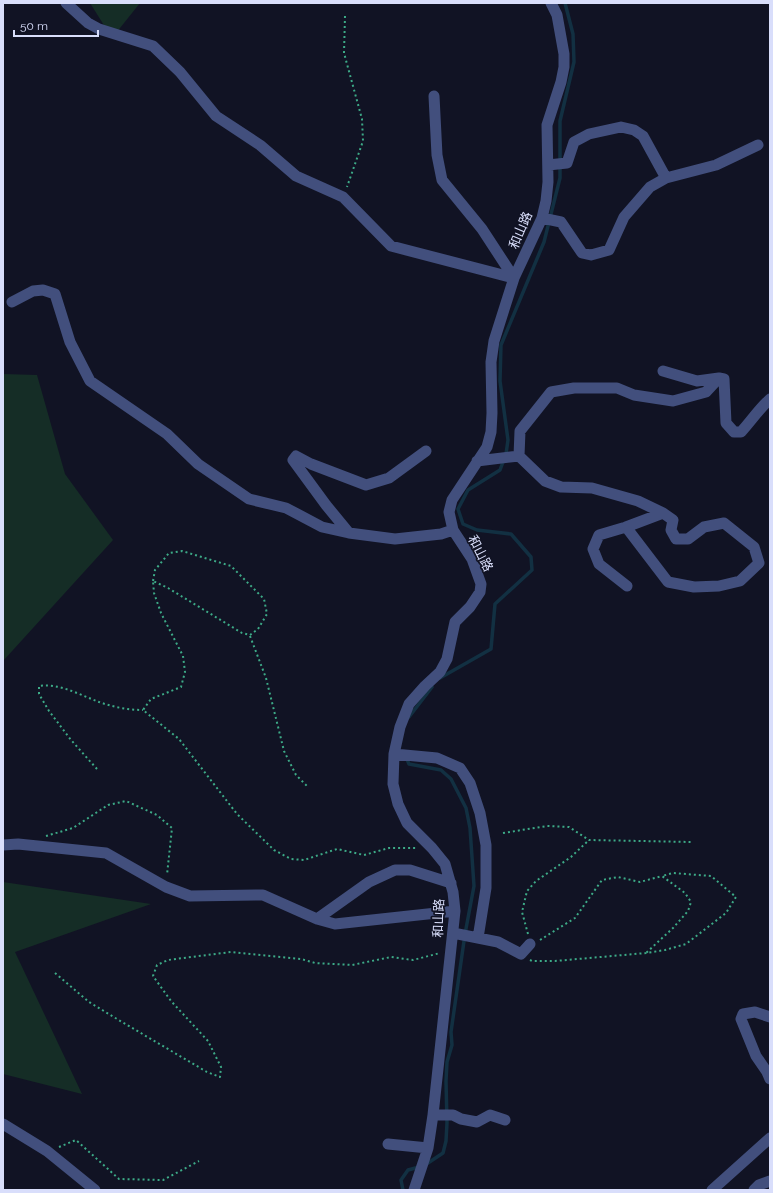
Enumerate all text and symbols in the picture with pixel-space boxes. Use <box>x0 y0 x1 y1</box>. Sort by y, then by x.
scale bar <box>14 12 98 38</box>
text: 50 m <box>20 19 48 33</box>
street label: 和山路 <box>506 209 535 251</box>
street label: 和山路 <box>465 532 496 574</box>
street label: 和山路 <box>430 898 447 938</box>

